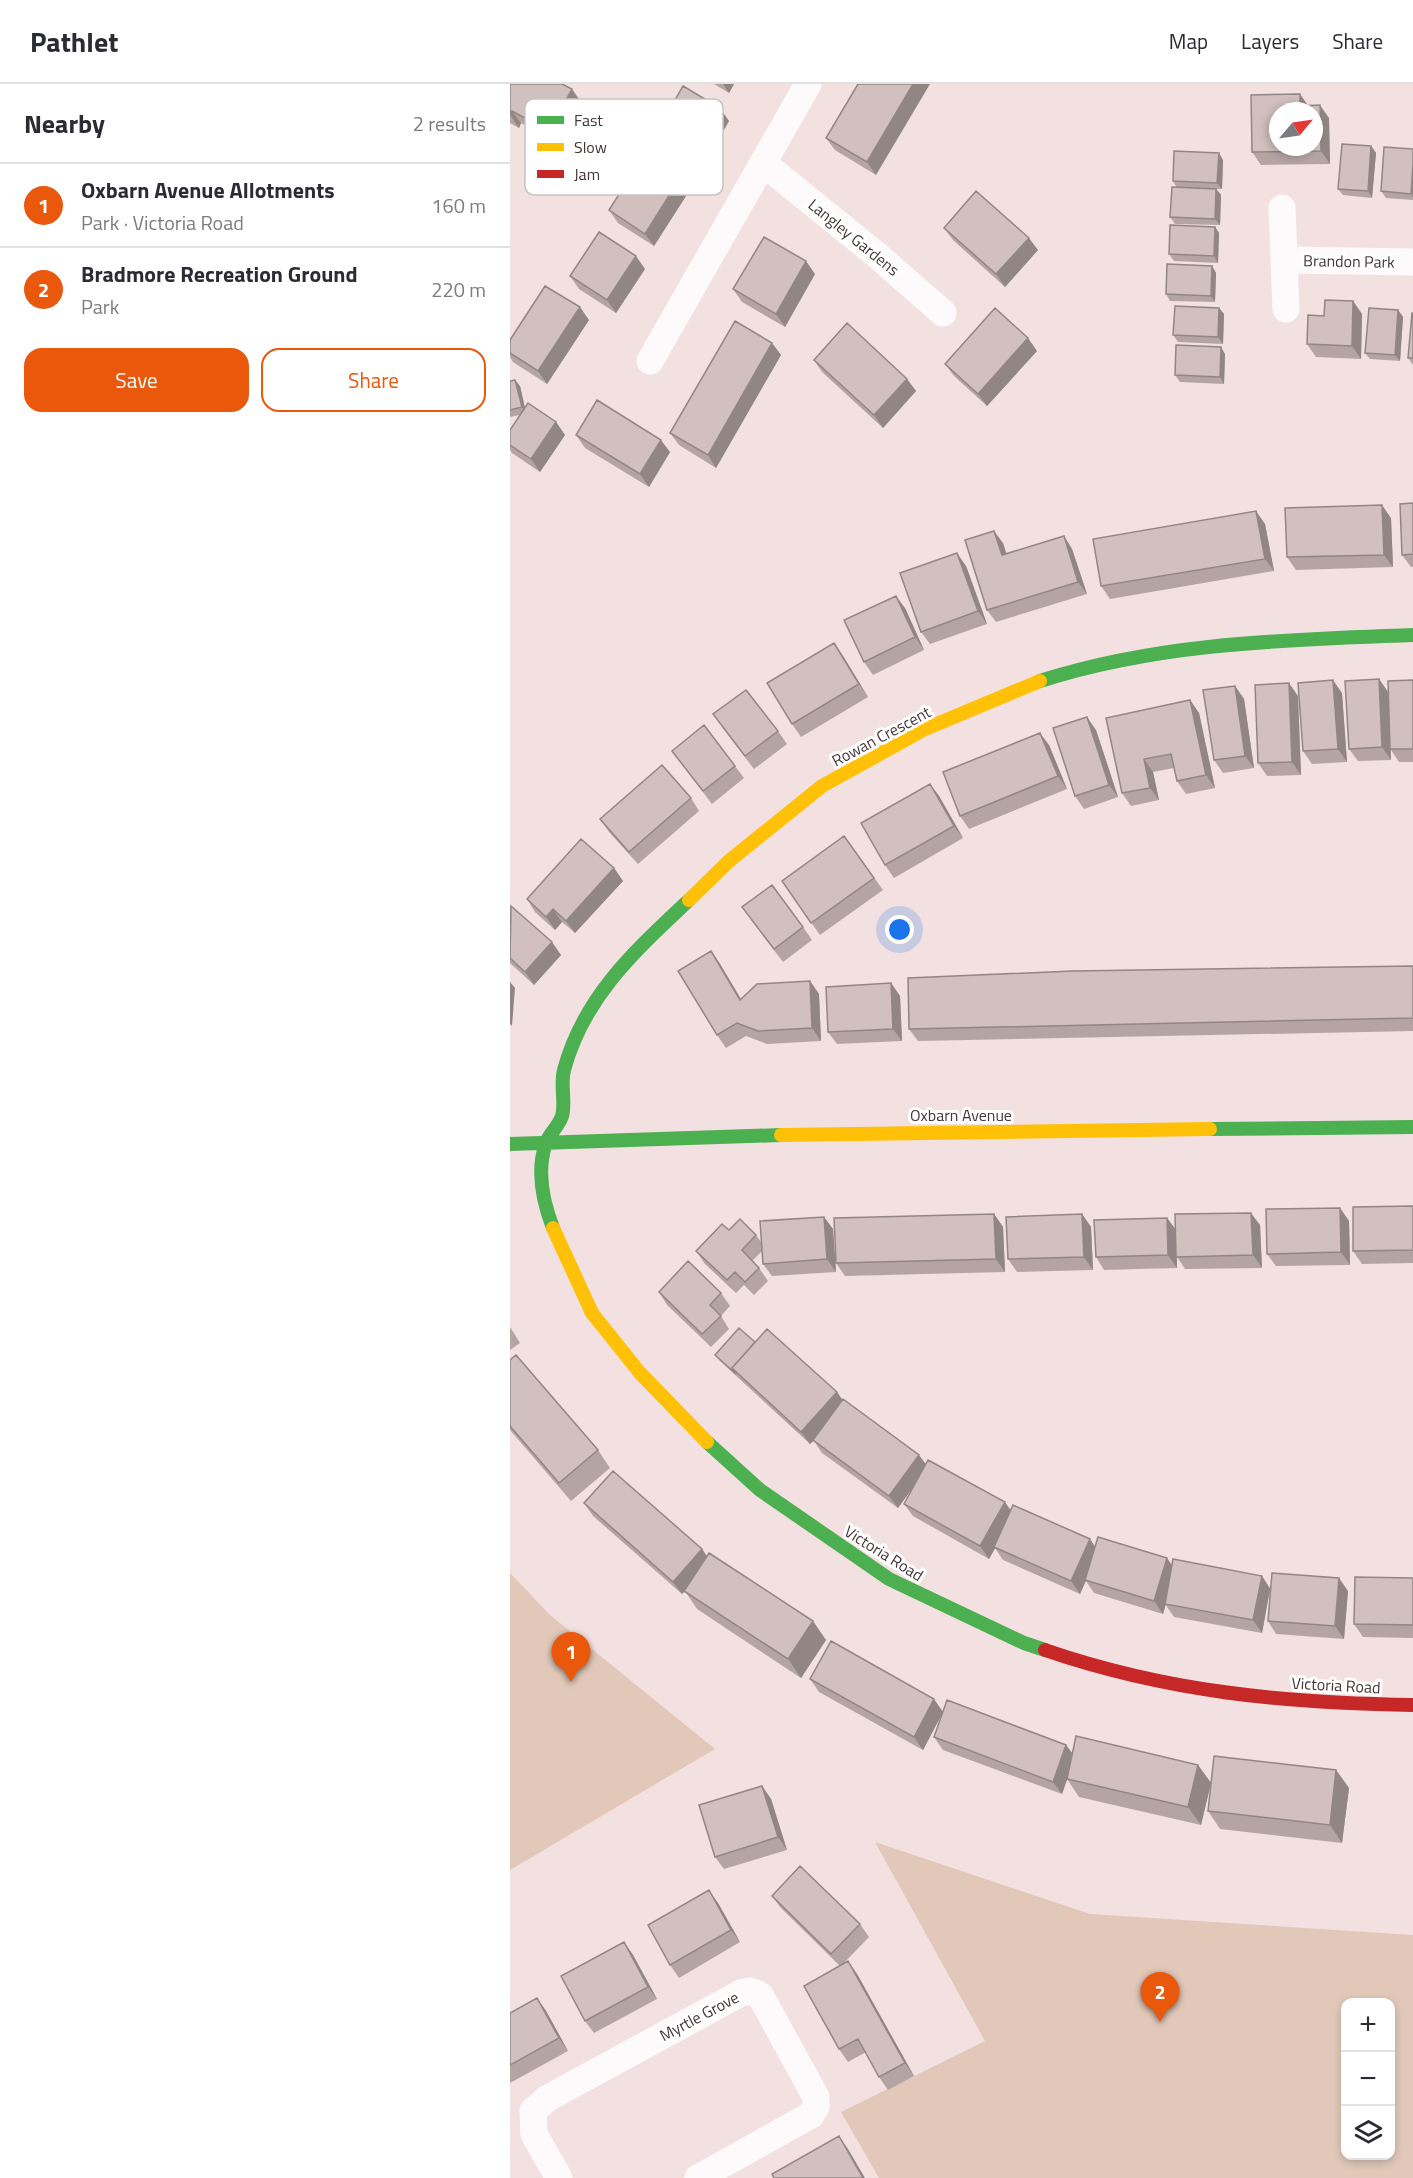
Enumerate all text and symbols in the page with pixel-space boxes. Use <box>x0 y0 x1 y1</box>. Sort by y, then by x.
text: Pathlet <box>30 20 118 63</box>
text: Map <box>1169 25 1208 57</box>
text: Layers <box>1241 25 1299 57</box>
text: Share <box>1332 25 1383 57</box>
legend <box>525 99 723 195</box>
north arrow <box>1269 102 1323 156</box>
text: Nearby <box>24 104 105 143</box>
text: 2 results <box>413 108 486 139</box>
text: Fast <box>574 108 603 132</box>
text: Slow <box>574 135 607 159</box>
text: Jam <box>574 162 600 186</box>
text: Oxbarn Avenue Allotments <box>81 173 335 207</box>
text: 1 <box>38 190 49 221</box>
text: 160 m <box>431 190 486 221</box>
street label: Langley Gardens <box>803 193 905 281</box>
text: Park · Victoria Road <box>81 207 244 238</box>
street label: Brandon Park <box>1303 248 1395 274</box>
text: Bradmore Recreation Ground <box>81 257 358 291</box>
text: 2 <box>38 274 49 305</box>
text: 220 m <box>431 274 486 305</box>
text: Park <box>81 291 119 322</box>
button: Save <box>24 348 249 412</box>
button: Share <box>261 348 486 412</box>
street label: Rowan Crescent <box>827 700 935 772</box>
your location <box>885 915 914 944</box>
street label: Oxbarn Avenue <box>910 1103 1012 1127</box>
street label: Victoria Road <box>840 1519 928 1587</box>
pin: 1 <box>552 1632 590 1682</box>
street label: Victoria Road <box>1291 1671 1381 1699</box>
pin: 2 <box>1140 1972 1180 2022</box>
street label: Myrtle Grove <box>655 1985 743 2047</box>
map controls <box>1341 1998 1395 2160</box>
button: + <box>1341 1998 1395 2052</box>
button: − <box>1341 2052 1395 2106</box>
button: layers <box>1341 2106 1395 2160</box>

